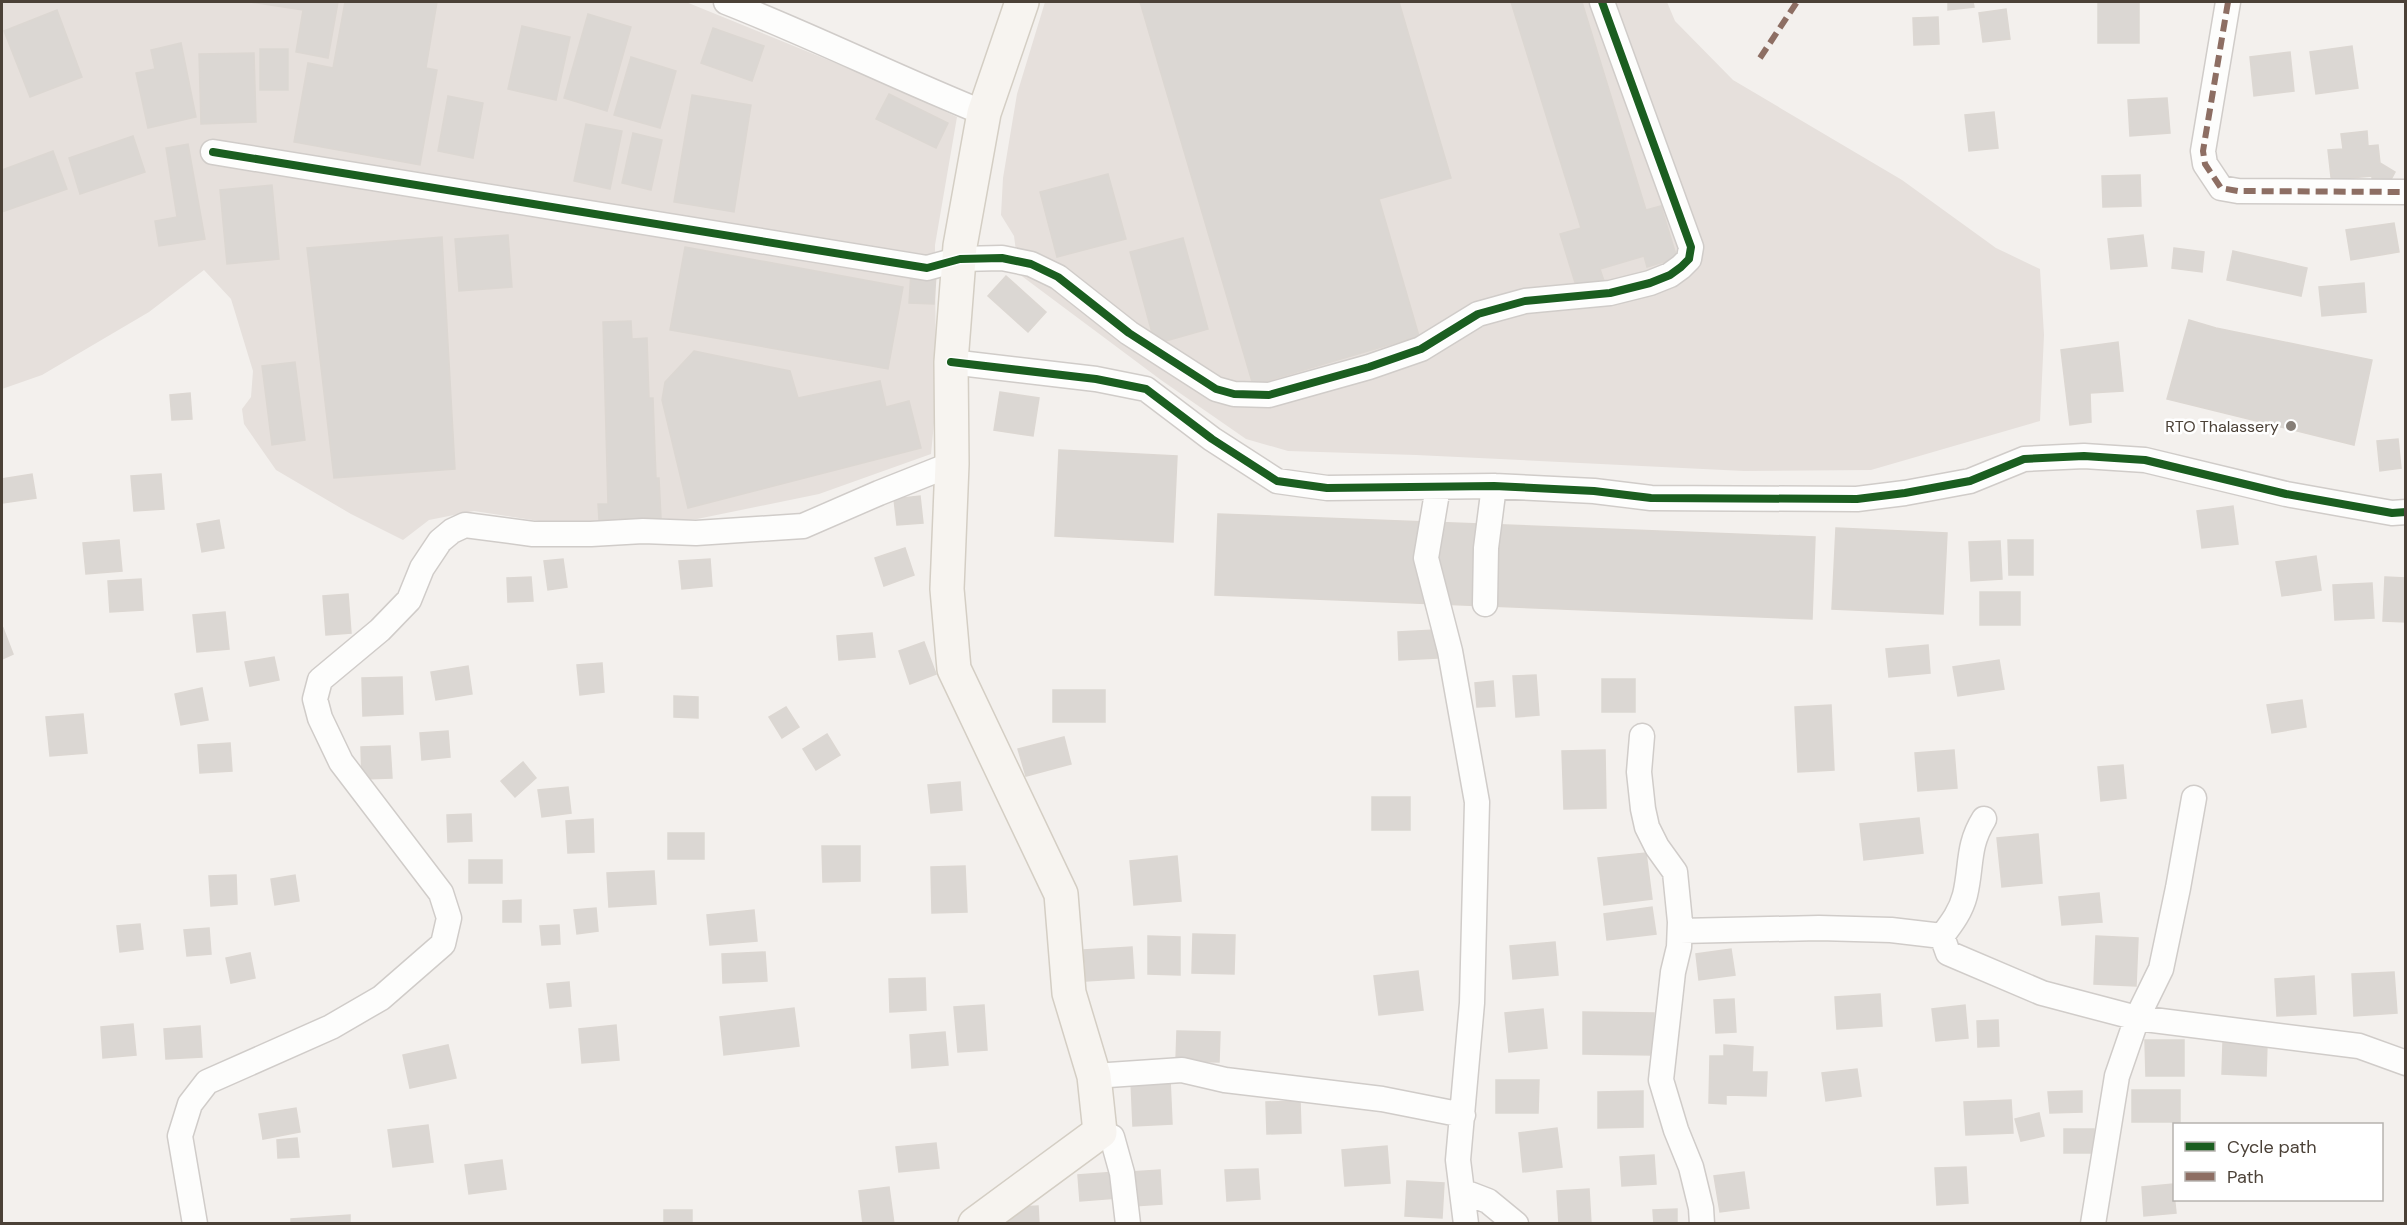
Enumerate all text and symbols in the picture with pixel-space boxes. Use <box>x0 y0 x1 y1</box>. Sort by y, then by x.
place label: RTO Thalassery <box>2165 416 2279 437</box>
marker: RTO Thalassery <box>2284 419 2298 433</box>
legend <box>2173 1123 2383 1201</box>
text: Cycle path <box>2227 1135 2317 1159</box>
text: Path <box>2227 1165 2264 1189</box>

